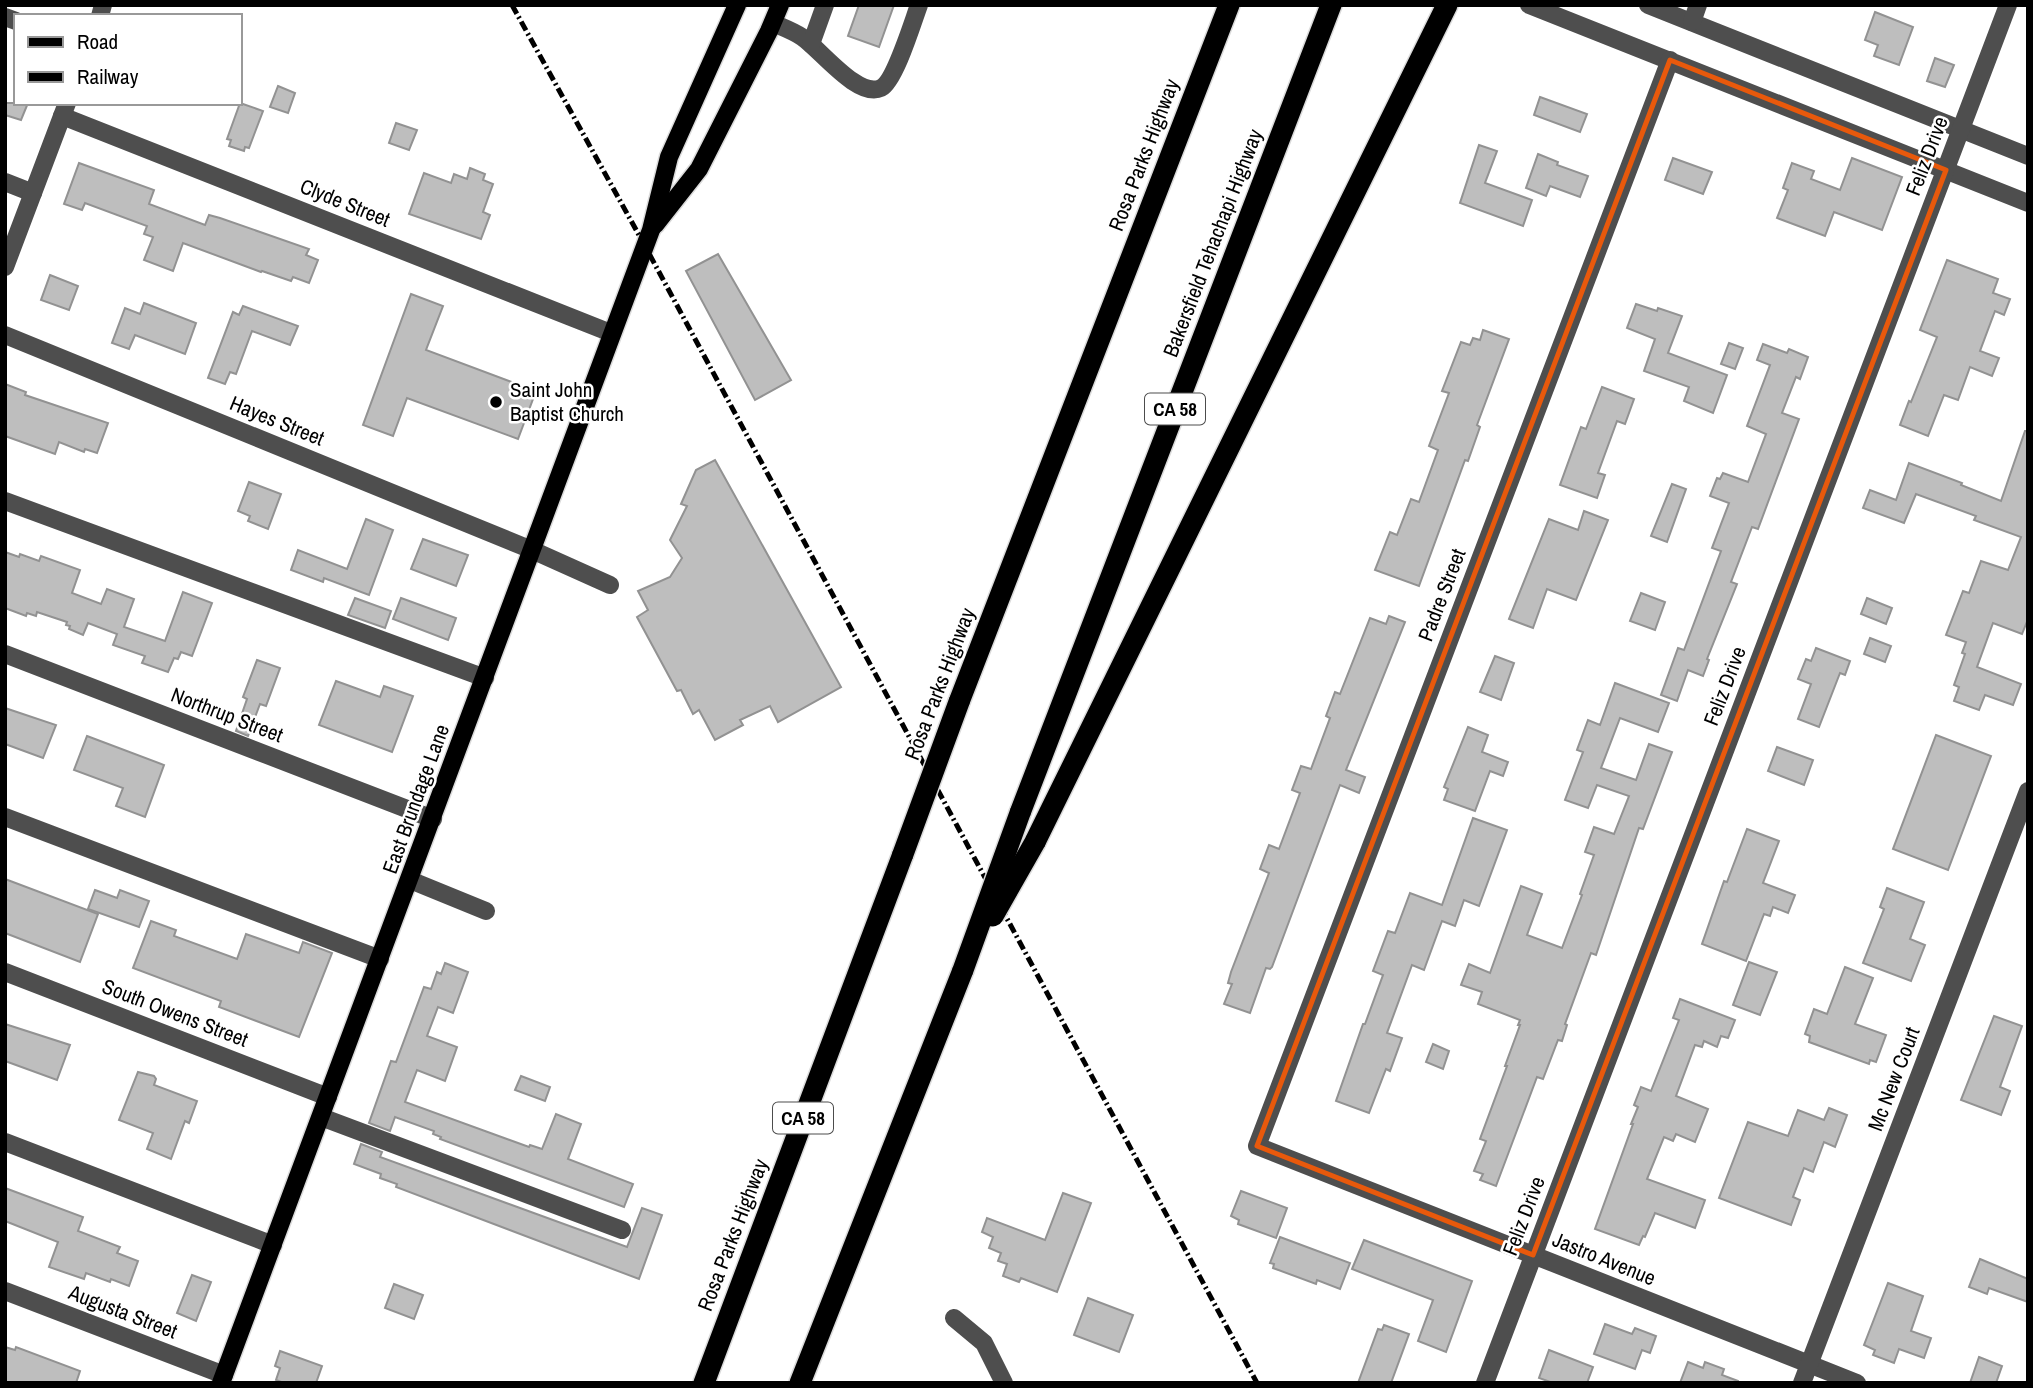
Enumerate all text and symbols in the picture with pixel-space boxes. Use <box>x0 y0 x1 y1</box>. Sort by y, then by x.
legend <box>14 14 242 105</box>
text: Road <box>77 27 118 56</box>
text: Railway <box>77 62 139 91</box>
street label: Rosa Parks Highway <box>1101 74 1186 235</box>
street label: Feliz Drive <box>1898 112 1955 199</box>
street label: Bakersfield Tehachapi Highway <box>1156 124 1270 361</box>
street label: Clyde Street <box>296 171 395 234</box>
place label: Saint John Baptist Church <box>510 375 624 428</box>
street label: Hayes Street <box>226 388 329 453</box>
marker: Saint John Baptist Church <box>488 394 504 410</box>
road number: CA 58 <box>1145 394 1205 424</box>
street label: Padre Street <box>1411 544 1472 645</box>
street label: Rosa Parks Highway <box>897 603 982 764</box>
street label: Feliz Drive <box>1696 642 1753 729</box>
street label: Northrup Street <box>167 680 288 749</box>
street label: East Brundage Lane <box>375 720 456 878</box>
street label: South Owens Street <box>98 971 253 1054</box>
street label: Mc New Court <box>1860 1023 1927 1135</box>
road number: CA 58 <box>773 1102 833 1134</box>
street label: Rosa Parks Highway <box>690 1154 775 1315</box>
street label: Feliz Drive <box>1495 1172 1552 1259</box>
street label: Jastro Avenue <box>1548 1225 1660 1292</box>
street label: Augusta Street <box>64 1277 182 1346</box>

